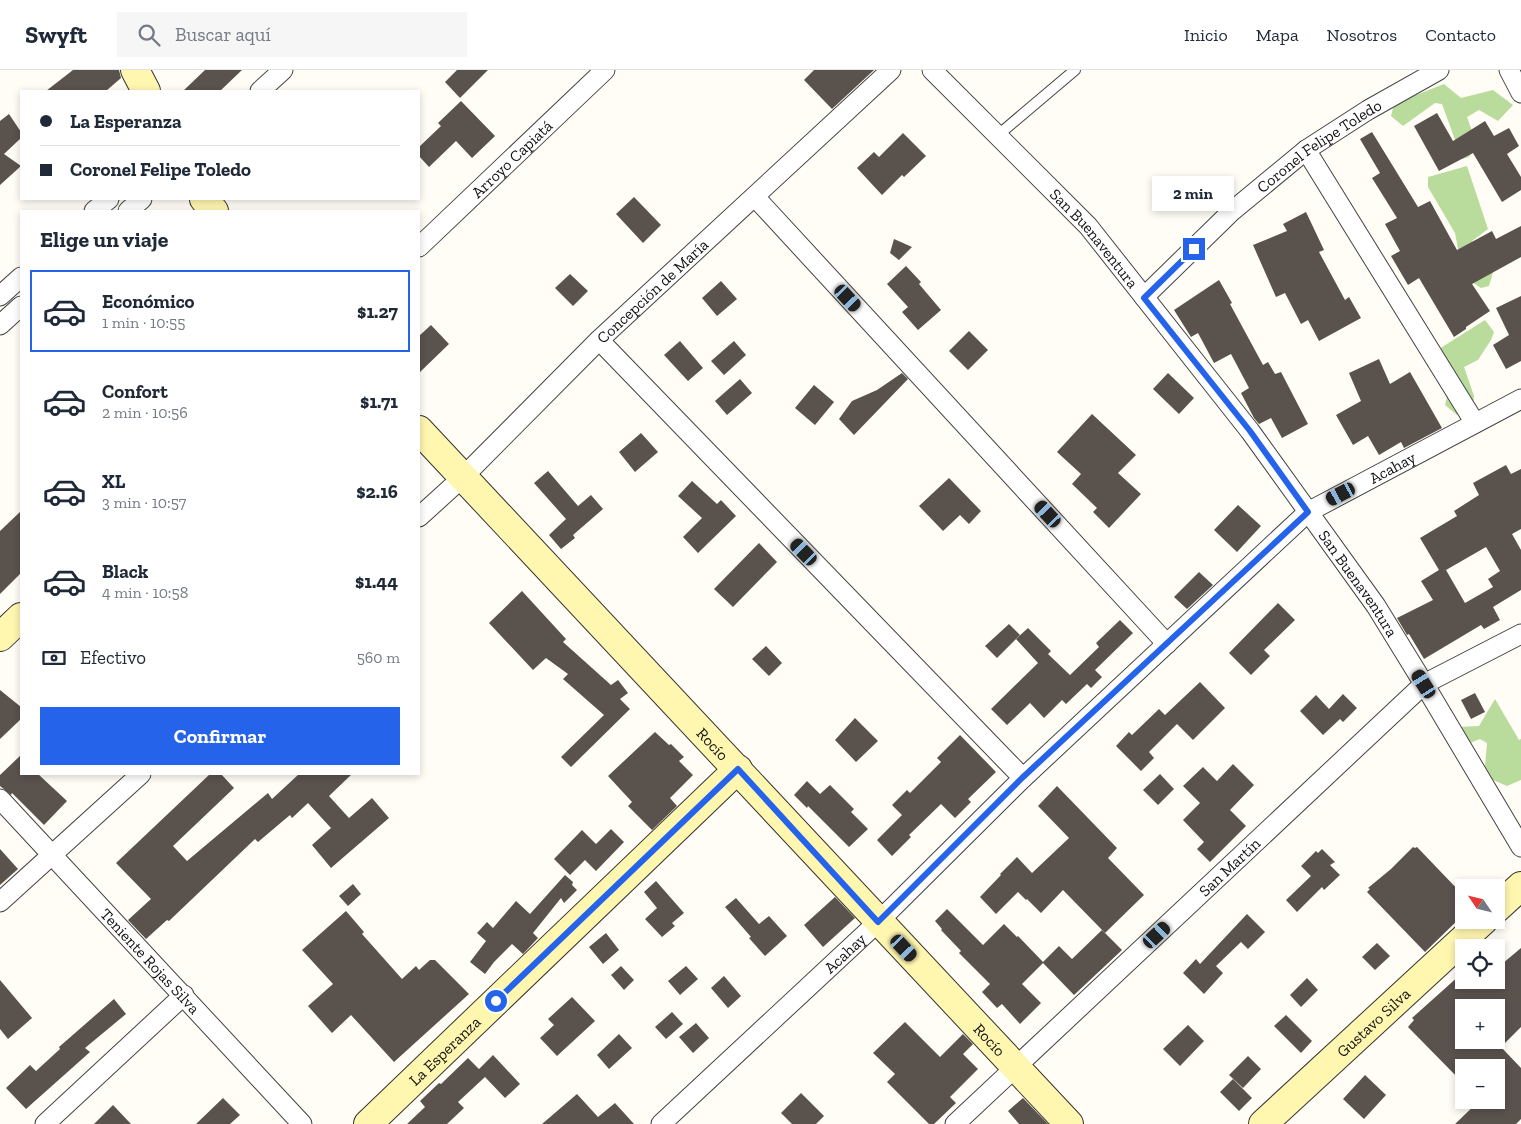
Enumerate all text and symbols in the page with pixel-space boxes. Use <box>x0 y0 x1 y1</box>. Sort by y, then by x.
search box <box>117 12 467 57</box>
text: Swyft <box>25 20 87 49</box>
icon: search <box>135 21 163 49</box>
text: Buscar aquí <box>175 23 271 46</box>
text: Inicio <box>1184 24 1228 46</box>
text: Mapa <box>1256 24 1299 46</box>
text: Nosotros <box>1327 24 1397 46</box>
text: Contacto <box>1425 24 1496 46</box>
street label: Coronel Felipe Toledo <box>1253 95 1385 196</box>
text: La Esperanza <box>70 110 182 133</box>
street label: Arroyo Capiatá <box>467 116 556 202</box>
text: Coronel Felipe Toledo <box>70 158 251 181</box>
callout: 2 min <box>1153 176 1235 212</box>
street label: San Buenaventura <box>1046 184 1143 292</box>
text: 2 min <box>1173 184 1213 203</box>
text: Elige un viaje <box>40 226 168 253</box>
street label: Concepción de María <box>593 234 712 347</box>
route end <box>1183 238 1205 260</box>
car <box>832 282 863 314</box>
icon: car <box>42 289 87 334</box>
text: Económico <box>102 290 195 313</box>
text: $1.27 <box>357 300 398 323</box>
text: 1 min · 10:55 <box>102 313 185 332</box>
icon: car <box>42 379 87 424</box>
text: Confort <box>102 380 168 403</box>
text: $1.71 <box>360 390 398 413</box>
text: 2 min · 10:56 <box>102 403 188 422</box>
street label: Acahay <box>1366 447 1419 487</box>
icon: car <box>42 469 87 514</box>
text: XL <box>102 470 125 493</box>
text: $2.16 <box>356 480 398 503</box>
car <box>1324 480 1357 508</box>
text: 3 min · 10:57 <box>102 493 186 512</box>
car <box>1032 498 1063 530</box>
street label: San Buenaventura <box>1315 526 1402 640</box>
car <box>788 536 819 568</box>
icon: car <box>42 559 87 604</box>
text: Black <box>102 560 148 583</box>
text: $1.44 <box>355 570 398 593</box>
text: 4 min · 10:58 <box>102 583 188 602</box>
icon: cash <box>40 644 68 672</box>
text: Efectivo <box>80 646 146 669</box>
text: 560 m <box>357 648 400 667</box>
car <box>1409 667 1438 701</box>
button: Confirmar <box>40 707 400 765</box>
street label: Rocío <box>693 723 733 764</box>
street label: San Martín <box>1195 833 1264 900</box>
north arrow <box>1455 879 1505 929</box>
map controls <box>1455 879 1505 1109</box>
street label: Teniente Rojas Silva <box>97 904 204 1018</box>
car <box>1140 919 1173 951</box>
street label: Acahay <box>820 928 870 977</box>
car <box>888 932 919 964</box>
button: locate <box>1455 939 1505 989</box>
street label: Gustavo Silva <box>1333 984 1414 1061</box>
route start <box>485 990 507 1012</box>
button: + <box>1455 999 1505 1049</box>
street label: La Esperanza <box>405 1012 484 1089</box>
street label: Rocío <box>970 1019 1010 1060</box>
button: − <box>1455 1059 1505 1109</box>

